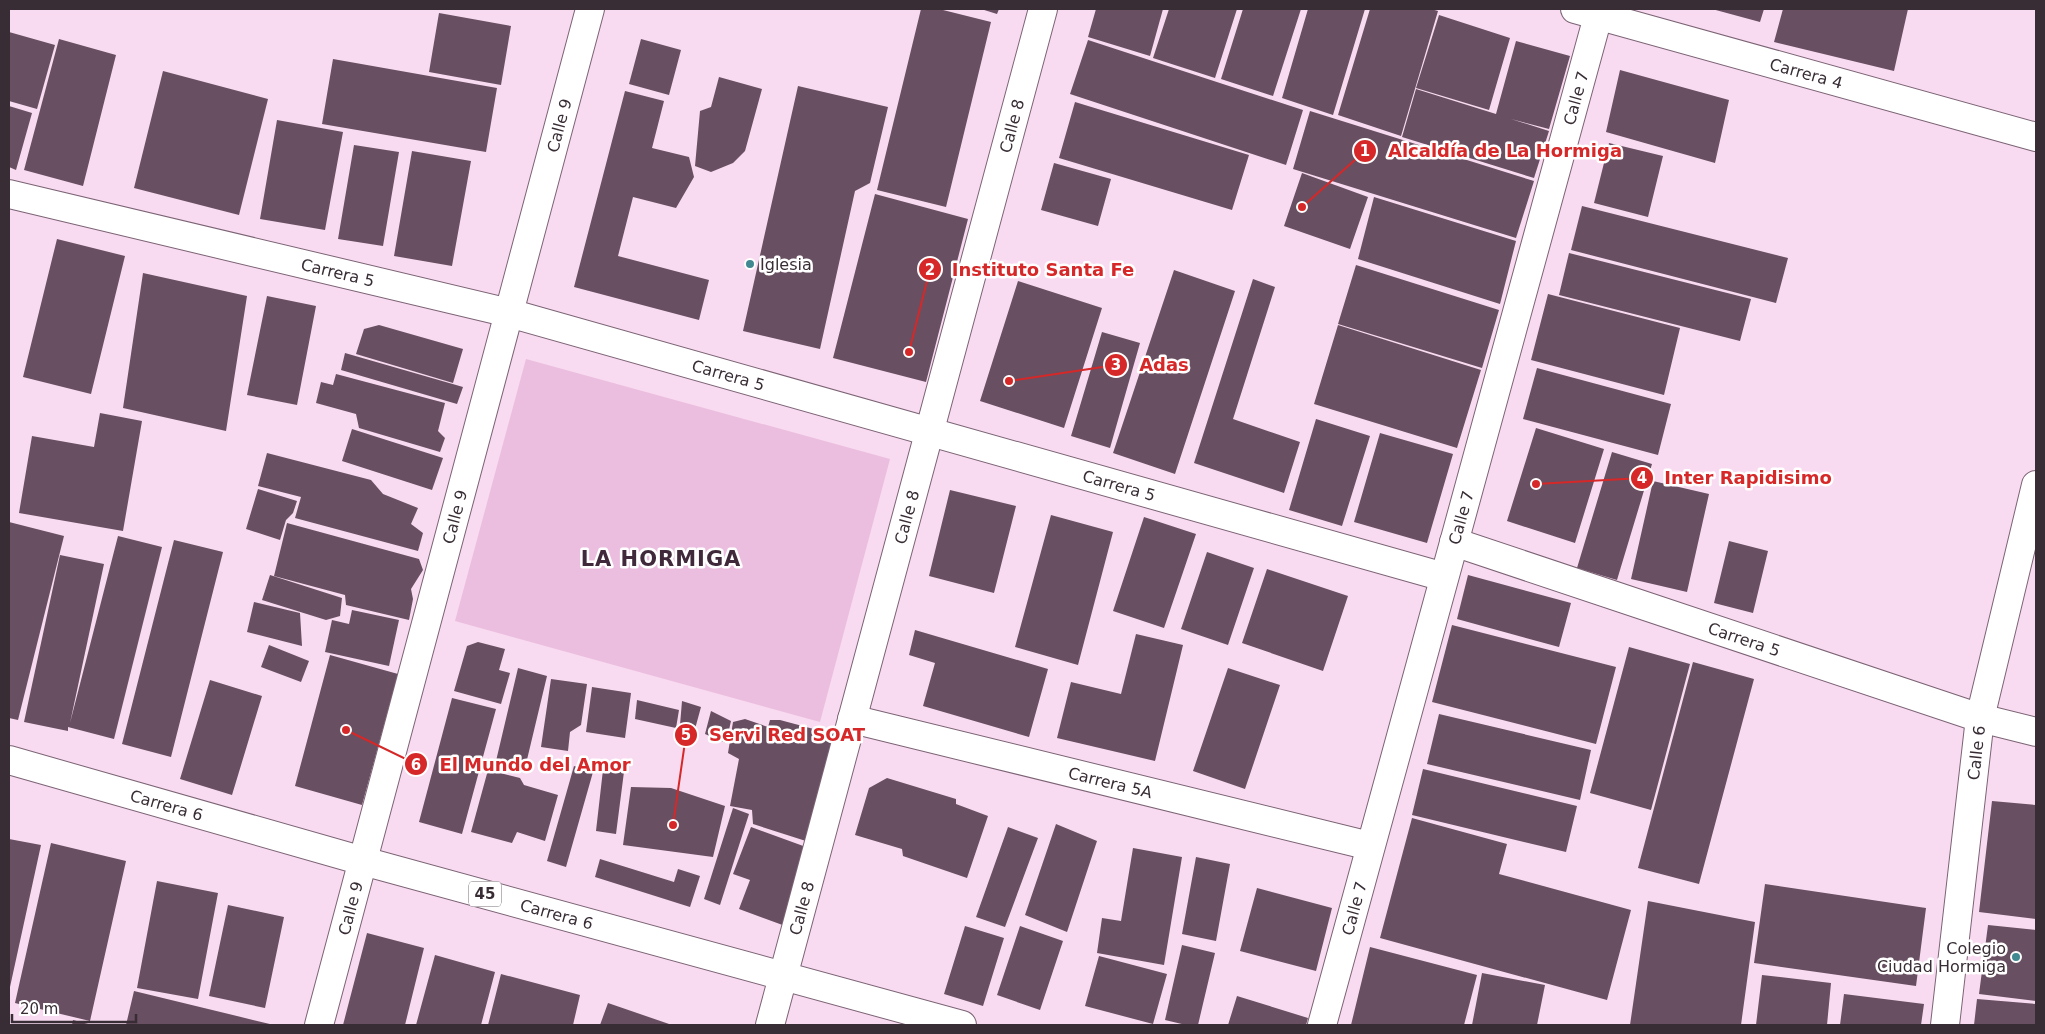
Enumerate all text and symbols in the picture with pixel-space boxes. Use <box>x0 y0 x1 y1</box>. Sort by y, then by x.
street label: Carrera 4 <box>1768 54 1845 92</box>
street label: Calle 7 <box>1559 69 1592 127</box>
street label: Calle 9 <box>543 96 575 154</box>
street label: Calle 8 <box>995 97 1028 155</box>
callout: Alcaldía de La Hormiga <box>1353 134 1632 167</box>
text: Alcaldía de La Hormiga <box>1388 140 1622 161</box>
text: 1 <box>1360 142 1370 160</box>
callout: Instituto Santa Fe <box>917 253 1144 286</box>
street label: Carrera 5 <box>299 254 377 290</box>
place label: Iglesia <box>760 255 812 274</box>
marker: Iglesia <box>744 258 756 270</box>
text: Instituto Santa Fe <box>952 259 1134 280</box>
text: 2 <box>925 261 935 279</box>
callout: Adas <box>1104 348 1199 381</box>
text: Adas <box>1139 354 1189 375</box>
street label: Carrera 5 <box>690 356 767 394</box>
text: 3 <box>1111 356 1121 374</box>
callout: Inter Rapidisimo <box>1629 462 1842 495</box>
street label: Carrera 5 <box>1080 466 1158 505</box>
text: Inter Rapidisimo <box>1664 467 1832 488</box>
text: 4 <box>1637 469 1647 487</box>
street label: Calle 9 <box>438 488 471 546</box>
street label: Calle 8 <box>890 488 923 546</box>
street label: Calle 7 <box>1444 489 1477 547</box>
district label: LA HORMIGA <box>581 547 741 571</box>
street label: Carrera 5 <box>1706 618 1783 660</box>
callout: Servi Red SOAT <box>674 718 875 751</box>
text: Servi Red SOAT <box>709 724 866 745</box>
street label: Calle 6 <box>1963 724 1989 781</box>
text: 5 <box>681 726 691 744</box>
callout: El Mundo del Amor <box>404 748 640 781</box>
text: El Mundo del Amor <box>439 754 631 775</box>
text: 6 <box>411 756 421 774</box>
street label: Carrera 5A <box>1066 763 1154 802</box>
street label: Carrera 6 <box>128 786 205 824</box>
street label: Calle 9 <box>334 879 366 937</box>
street label: Calle 8 <box>785 879 818 937</box>
street label: Calle 7 <box>1338 879 1370 937</box>
road number: 45 <box>469 882 501 906</box>
street label: Carrera 6 <box>518 895 595 933</box>
place label: Colegio Ciudad Hormiga <box>1877 939 2006 976</box>
marker: Colegio Ciudad Hormiga <box>2010 951 2022 963</box>
scale bar <box>12 992 136 1024</box>
text: 20 m <box>20 1000 58 1018</box>

